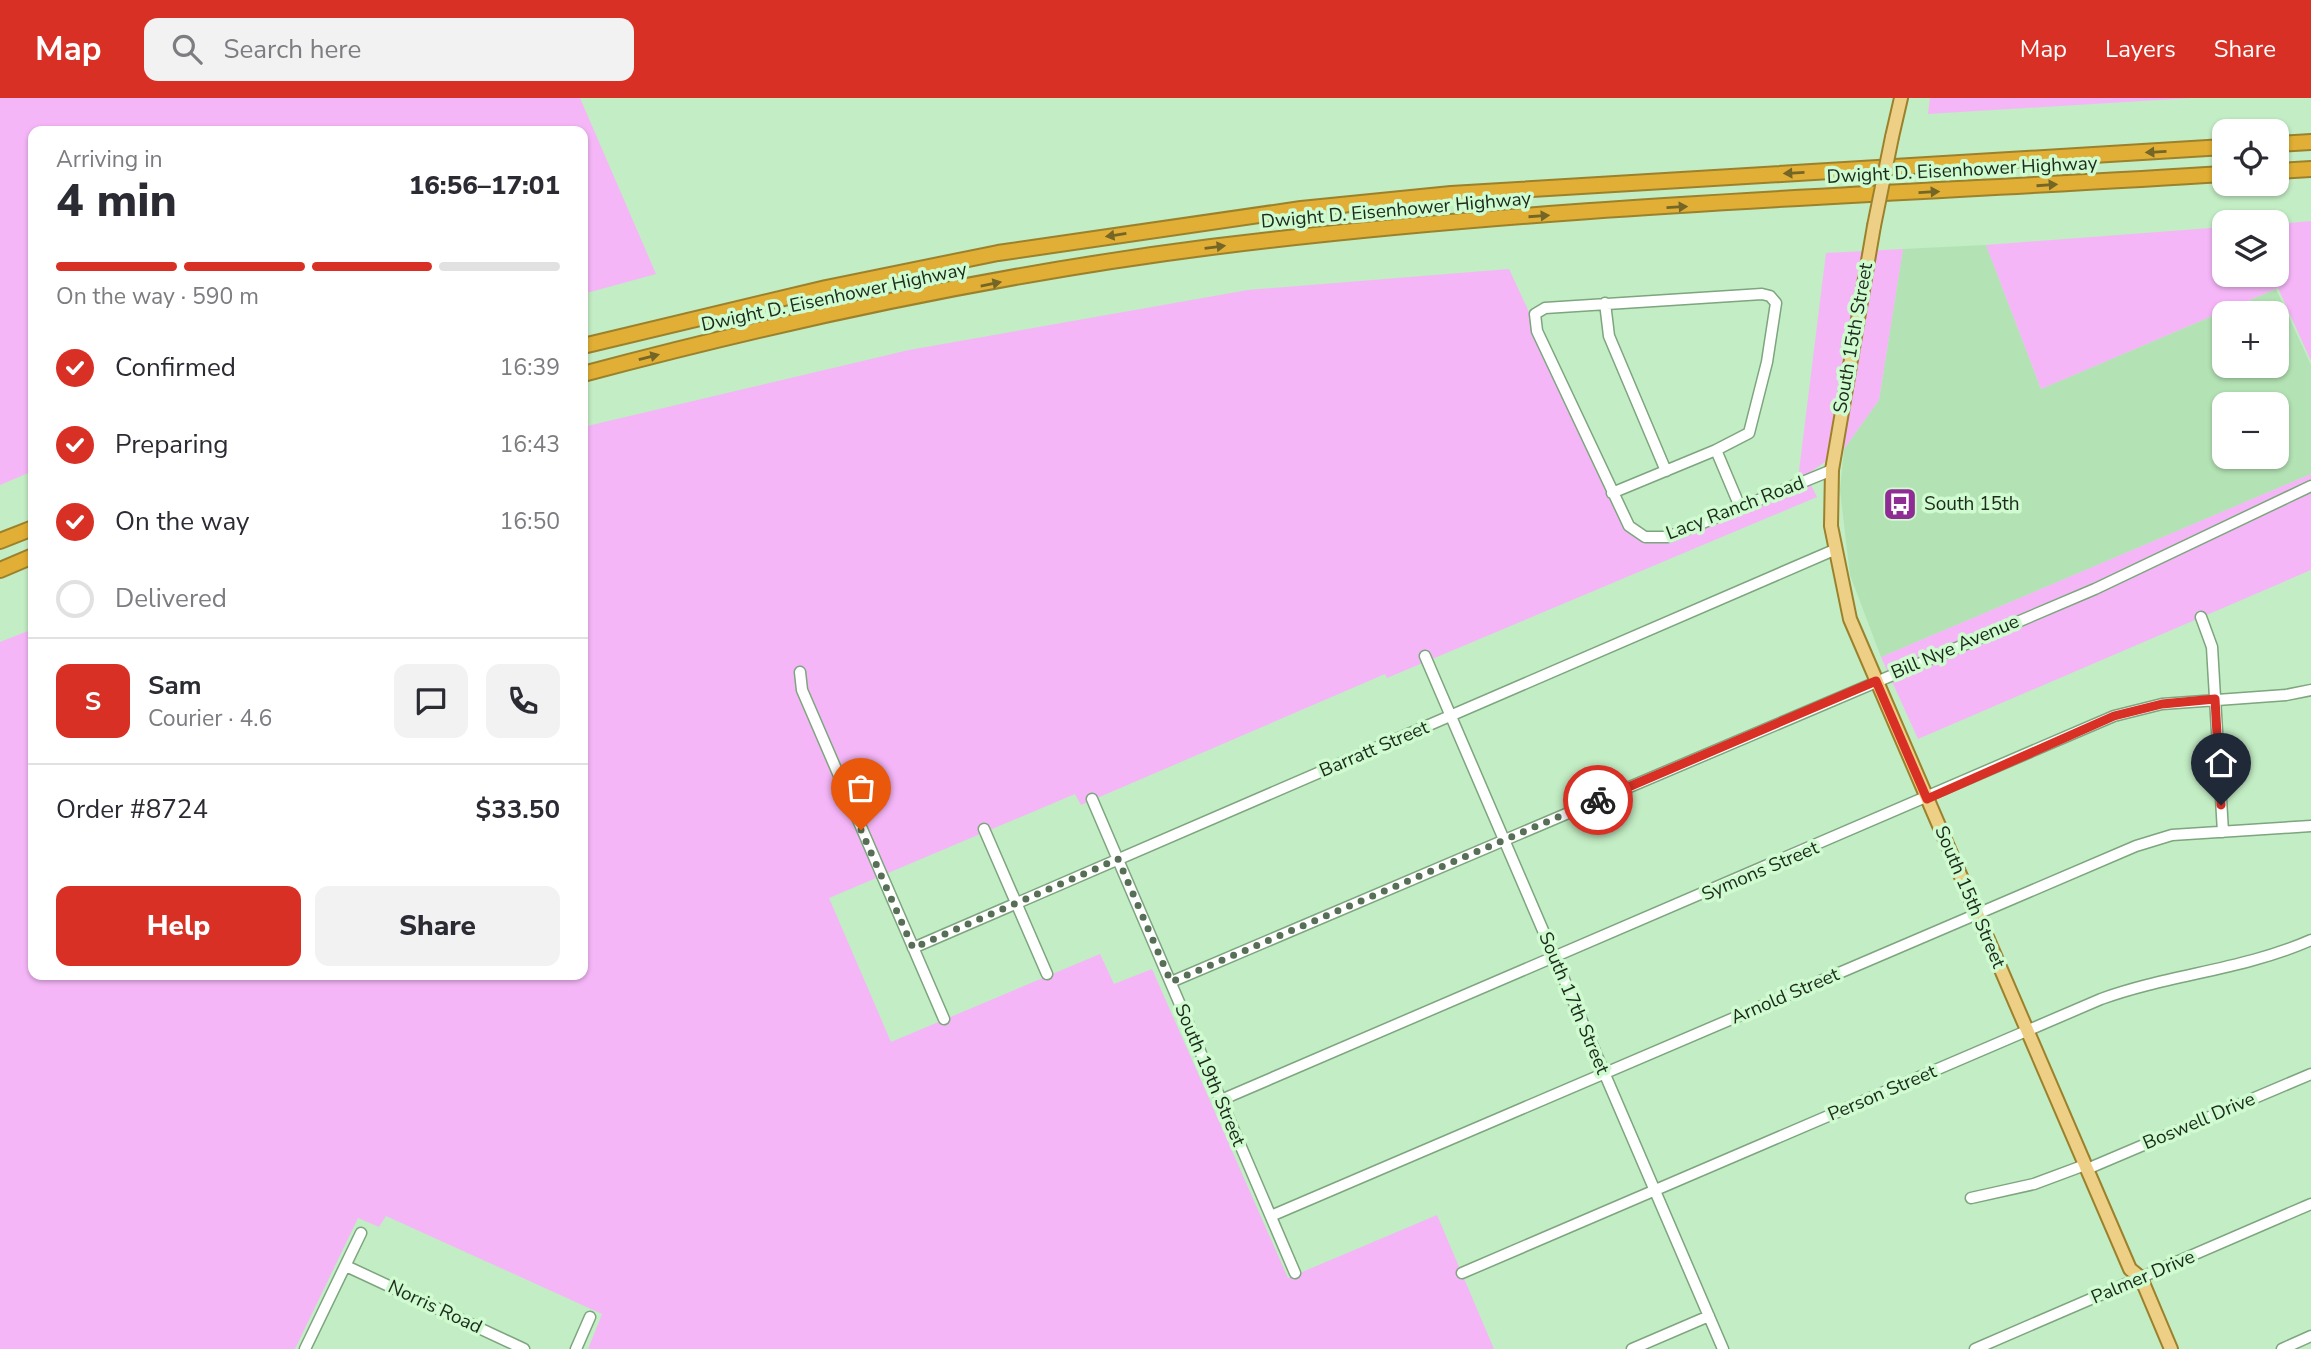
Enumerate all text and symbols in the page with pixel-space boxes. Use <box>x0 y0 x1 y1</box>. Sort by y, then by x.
search box <box>144 18 634 81</box>
text: Map <box>35 27 102 72</box>
icon: search <box>168 30 206 68</box>
text: Search here <box>224 32 361 67</box>
text: Map <box>2020 33 2067 65</box>
text: Layers <box>2105 33 2176 65</box>
text: Share <box>2214 33 2276 65</box>
map controls <box>2212 119 2289 469</box>
button: locate <box>2212 119 2289 196</box>
text: Arriving in <box>56 144 163 175</box>
one-way arrow <box>2145 146 2167 157</box>
street label: Dwight D. Eisenhower Highway <box>1826 150 2098 190</box>
text: 16:56–17:01 <box>409 168 560 203</box>
one-way arrow <box>1783 168 1805 179</box>
text: 4 min <box>56 169 177 232</box>
one-way arrow <box>2036 179 2058 190</box>
street label: Dwight D. Eisenhower Highway <box>1260 185 1532 235</box>
one-way arrow <box>1918 186 1940 197</box>
one-way arrow <box>1666 201 1688 212</box>
one-way arrow <box>1529 210 1551 221</box>
button: layers <box>2212 210 2289 287</box>
one-way arrow <box>1105 230 1127 241</box>
one-way arrow <box>1205 241 1227 252</box>
street label: Dwight D. Eisenhower Highway <box>699 256 970 338</box>
street label: South 15th Street <box>1827 260 1879 415</box>
one-way arrow <box>980 278 1002 289</box>
text: On the way · 590 m <box>56 281 259 312</box>
button: + <box>2212 301 2289 378</box>
icon: check <box>56 349 94 387</box>
text: Confirmed <box>115 350 236 385</box>
one-way arrow <box>638 351 660 362</box>
text: 16:39 <box>500 352 560 383</box>
button: − <box>2212 392 2289 469</box>
icon: check <box>56 426 94 464</box>
text: Preparing <box>115 427 228 462</box>
text: 16:43 <box>500 429 560 460</box>
street label: Lacy Ranch Road <box>1662 470 1808 546</box>
bus stop icon: South 15th <box>1881 485 1919 523</box>
place label: South 15th <box>1924 491 2019 517</box>
icon: check <box>56 503 94 541</box>
text: On the way <box>115 504 249 539</box>
text: 16:50 <box>500 506 560 537</box>
text: Delivered <box>115 581 227 616</box>
street label: Bill Nye Avenue <box>1887 608 2023 686</box>
button: chat <box>394 664 468 738</box>
button: phone <box>486 664 560 738</box>
text: Sam <box>148 668 201 703</box>
text: S <box>85 684 101 719</box>
text: Courier · 4.6 <box>148 703 272 734</box>
street label: Barratt Street <box>1315 714 1433 784</box>
pin <box>2191 733 2251 805</box>
icon: home <box>2202 744 2240 782</box>
pin <box>831 758 891 830</box>
courier <box>1563 765 1633 835</box>
icon: bag <box>842 769 880 807</box>
icon: bike <box>1579 781 1617 819</box>
text: Order #8724 <box>56 792 208 827</box>
text: $33.50 <box>476 792 560 827</box>
street label: South 15th Street <box>1928 822 2012 972</box>
street label: Symons Street <box>1697 835 1823 907</box>
button: Help <box>56 886 301 966</box>
button: Share <box>315 886 560 966</box>
street label: South 17th Street <box>1532 928 1616 1078</box>
street label: Arnold Street <box>1727 961 1843 1031</box>
street label: South 19th Street <box>1168 1000 1252 1150</box>
street label: Person Street <box>1824 1058 1941 1128</box>
street label: Boswell Drive <box>2139 1086 2259 1156</box>
street label: Palmer Drive <box>2087 1243 2199 1311</box>
street label: Norris Road <box>384 1274 486 1340</box>

